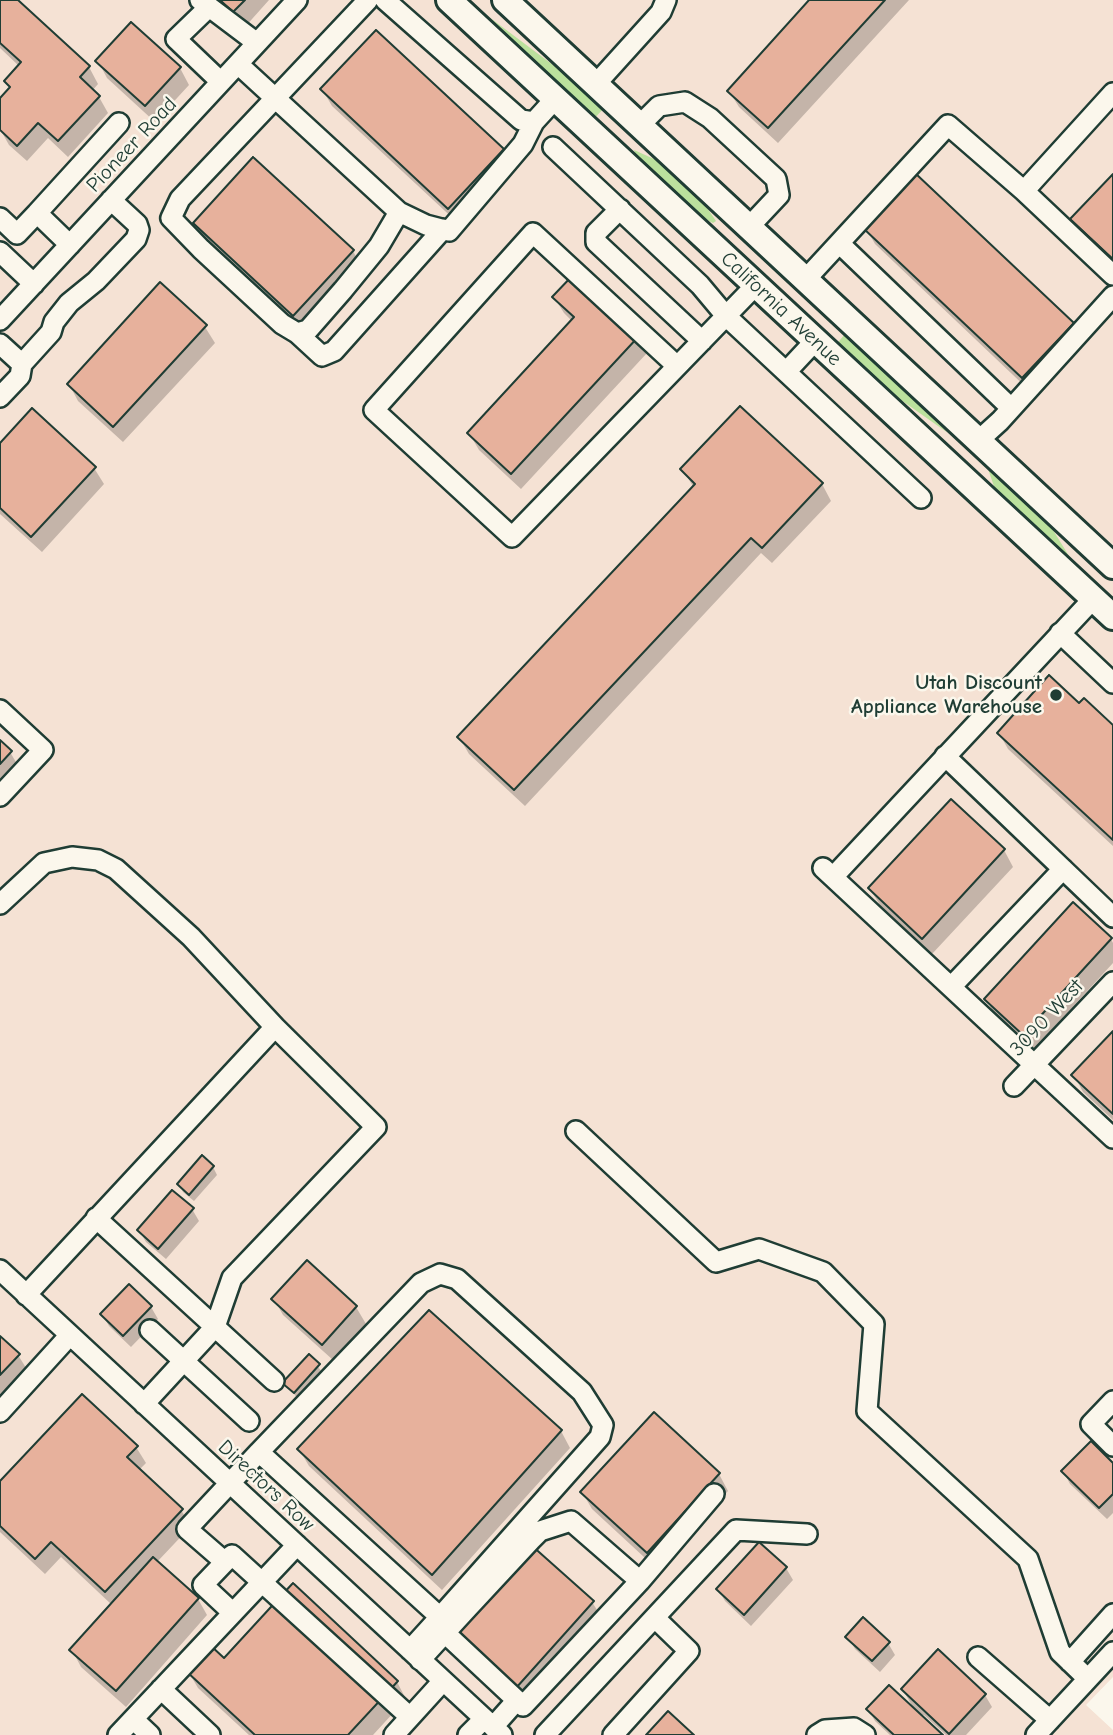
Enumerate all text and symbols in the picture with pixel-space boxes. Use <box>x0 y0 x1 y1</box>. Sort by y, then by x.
street label: Pioneer Road <box>82 92 182 198</box>
street label: California Avenue <box>715 247 847 371</box>
place label: Utah Discount Appliance Warehouse <box>851 670 1042 720</box>
marker: Utah Discount Appliance Warehouse <box>1048 687 1064 703</box>
street label: 3090 West <box>1005 974 1089 1062</box>
street label: Directors Row <box>212 1435 320 1537</box>

